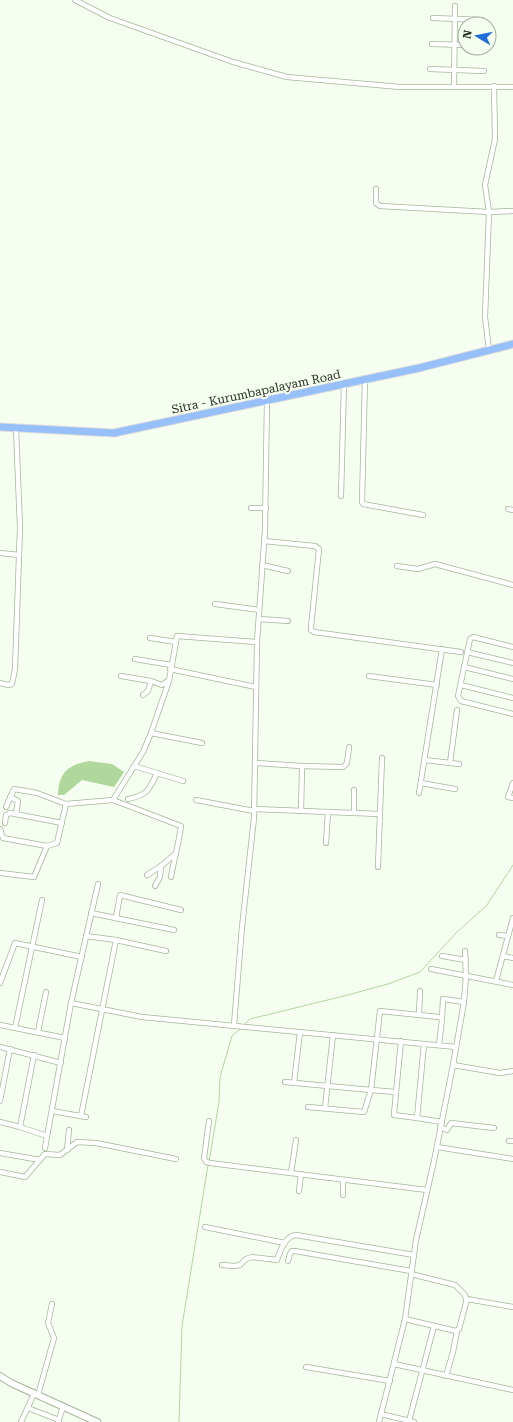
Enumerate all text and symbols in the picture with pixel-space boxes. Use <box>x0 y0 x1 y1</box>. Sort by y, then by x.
north arrow <box>457 16 497 56</box>
text: N <box>461 29 475 40</box>
street label: Sitra - Kurumbapalayam Road <box>170 367 342 417</box>

